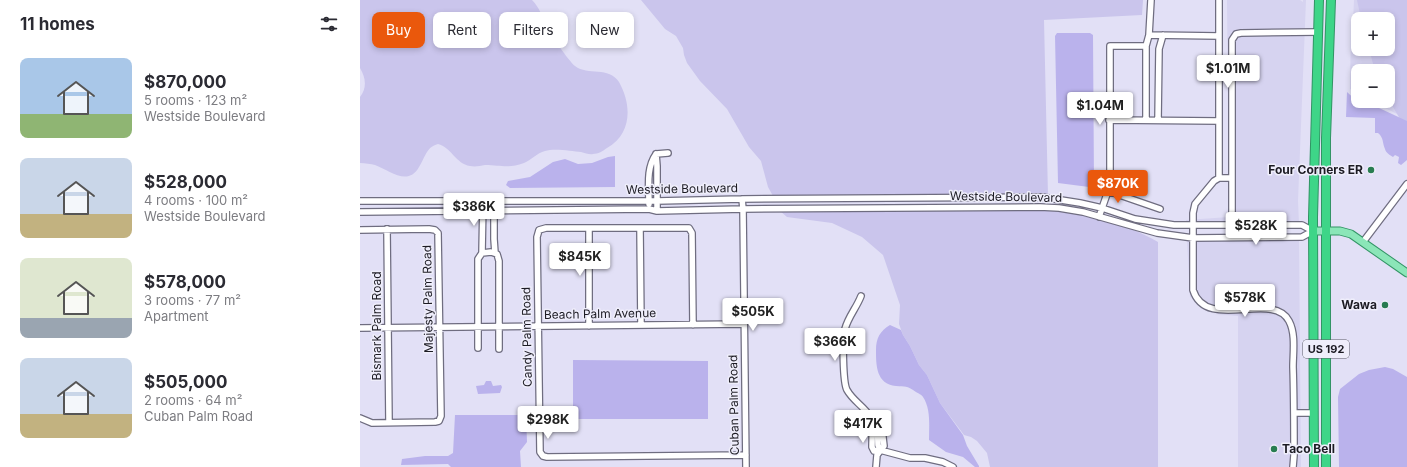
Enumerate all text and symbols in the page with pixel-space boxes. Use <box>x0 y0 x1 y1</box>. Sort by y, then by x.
chip: Buy <box>372 12 425 48</box>
chip: Rent <box>433 12 491 48</box>
chip: Filters <box>499 12 568 48</box>
chip: New <box>576 12 634 48</box>
map controls <box>1351 12 1395 108</box>
button: + <box>1351 12 1395 56</box>
icon: filters <box>318 13 340 35</box>
text: 11 homes <box>20 14 95 34</box>
pin: $1.01M <box>1195 55 1261 89</box>
text: $1.01M <box>1206 60 1250 76</box>
button: − <box>1351 64 1395 108</box>
text: $870,000 <box>144 72 226 92</box>
icon: home <box>52 74 100 122</box>
text: 5 rooms · 123 m² <box>144 92 247 108</box>
pin: $1.04M <box>1067 92 1133 126</box>
text: $1.04M <box>1076 97 1124 113</box>
text: Westside Boulevard <box>144 108 266 124</box>
place label: Four Corners ER <box>1268 162 1363 177</box>
marker: Four Corners ER <box>1366 165 1376 175</box>
pin: $870K <box>1090 170 1146 204</box>
text: $528,000 <box>144 172 227 192</box>
icon: home <box>52 174 100 222</box>
text: $870K <box>1097 175 1139 191</box>
street label: Westside Boulevard <box>626 180 738 197</box>
street label: Westside Boulevard <box>950 188 1062 205</box>
text: 4 rooms · 100 m² <box>144 192 248 208</box>
pin: $386K <box>446 193 502 227</box>
text: $386K <box>452 198 496 214</box>
text: Westside Boulevard <box>144 208 266 224</box>
pin: $528K <box>1228 212 1284 246</box>
text: $528K <box>1235 217 1277 233</box>
pin: $845K <box>552 243 608 277</box>
street label: Majesty Palm Road <box>419 245 436 353</box>
text: $845K <box>558 248 602 264</box>
street label: Bismark Palm Road <box>369 271 384 381</box>
text: $578,000 <box>144 272 226 292</box>
icon: home <box>52 274 100 322</box>
pin: $578K <box>1217 284 1273 318</box>
street label: Candy Palm Road <box>518 287 535 387</box>
text: $578K <box>1224 289 1266 305</box>
text: 3 rooms · 77 m² <box>144 292 241 308</box>
place label: Wawa <box>1341 297 1377 312</box>
pin: $505K <box>725 298 781 332</box>
marker: Wawa <box>1380 300 1390 310</box>
text: $505K <box>731 303 775 319</box>
street label: Beach Palm Avenue <box>544 305 656 322</box>
text: Apartment <box>144 308 209 324</box>
pin: $366K <box>807 328 863 362</box>
text: $366K <box>813 333 857 349</box>
road number: US 192 <box>1303 340 1349 358</box>
street label: Cuban Palm Road <box>725 355 742 455</box>
text: $505,000 <box>144 372 228 392</box>
icon: home <box>52 374 100 422</box>
text: 2 rooms · 64 m² <box>144 392 242 408</box>
pin: $298K <box>520 406 576 440</box>
text: Cuban Palm Road <box>144 408 253 424</box>
pin: $417K <box>835 410 891 444</box>
text: $298K <box>527 411 569 427</box>
text: $417K <box>843 415 883 431</box>
place label: Taco Bell <box>1282 441 1335 456</box>
marker: Taco Bell <box>1269 444 1279 454</box>

